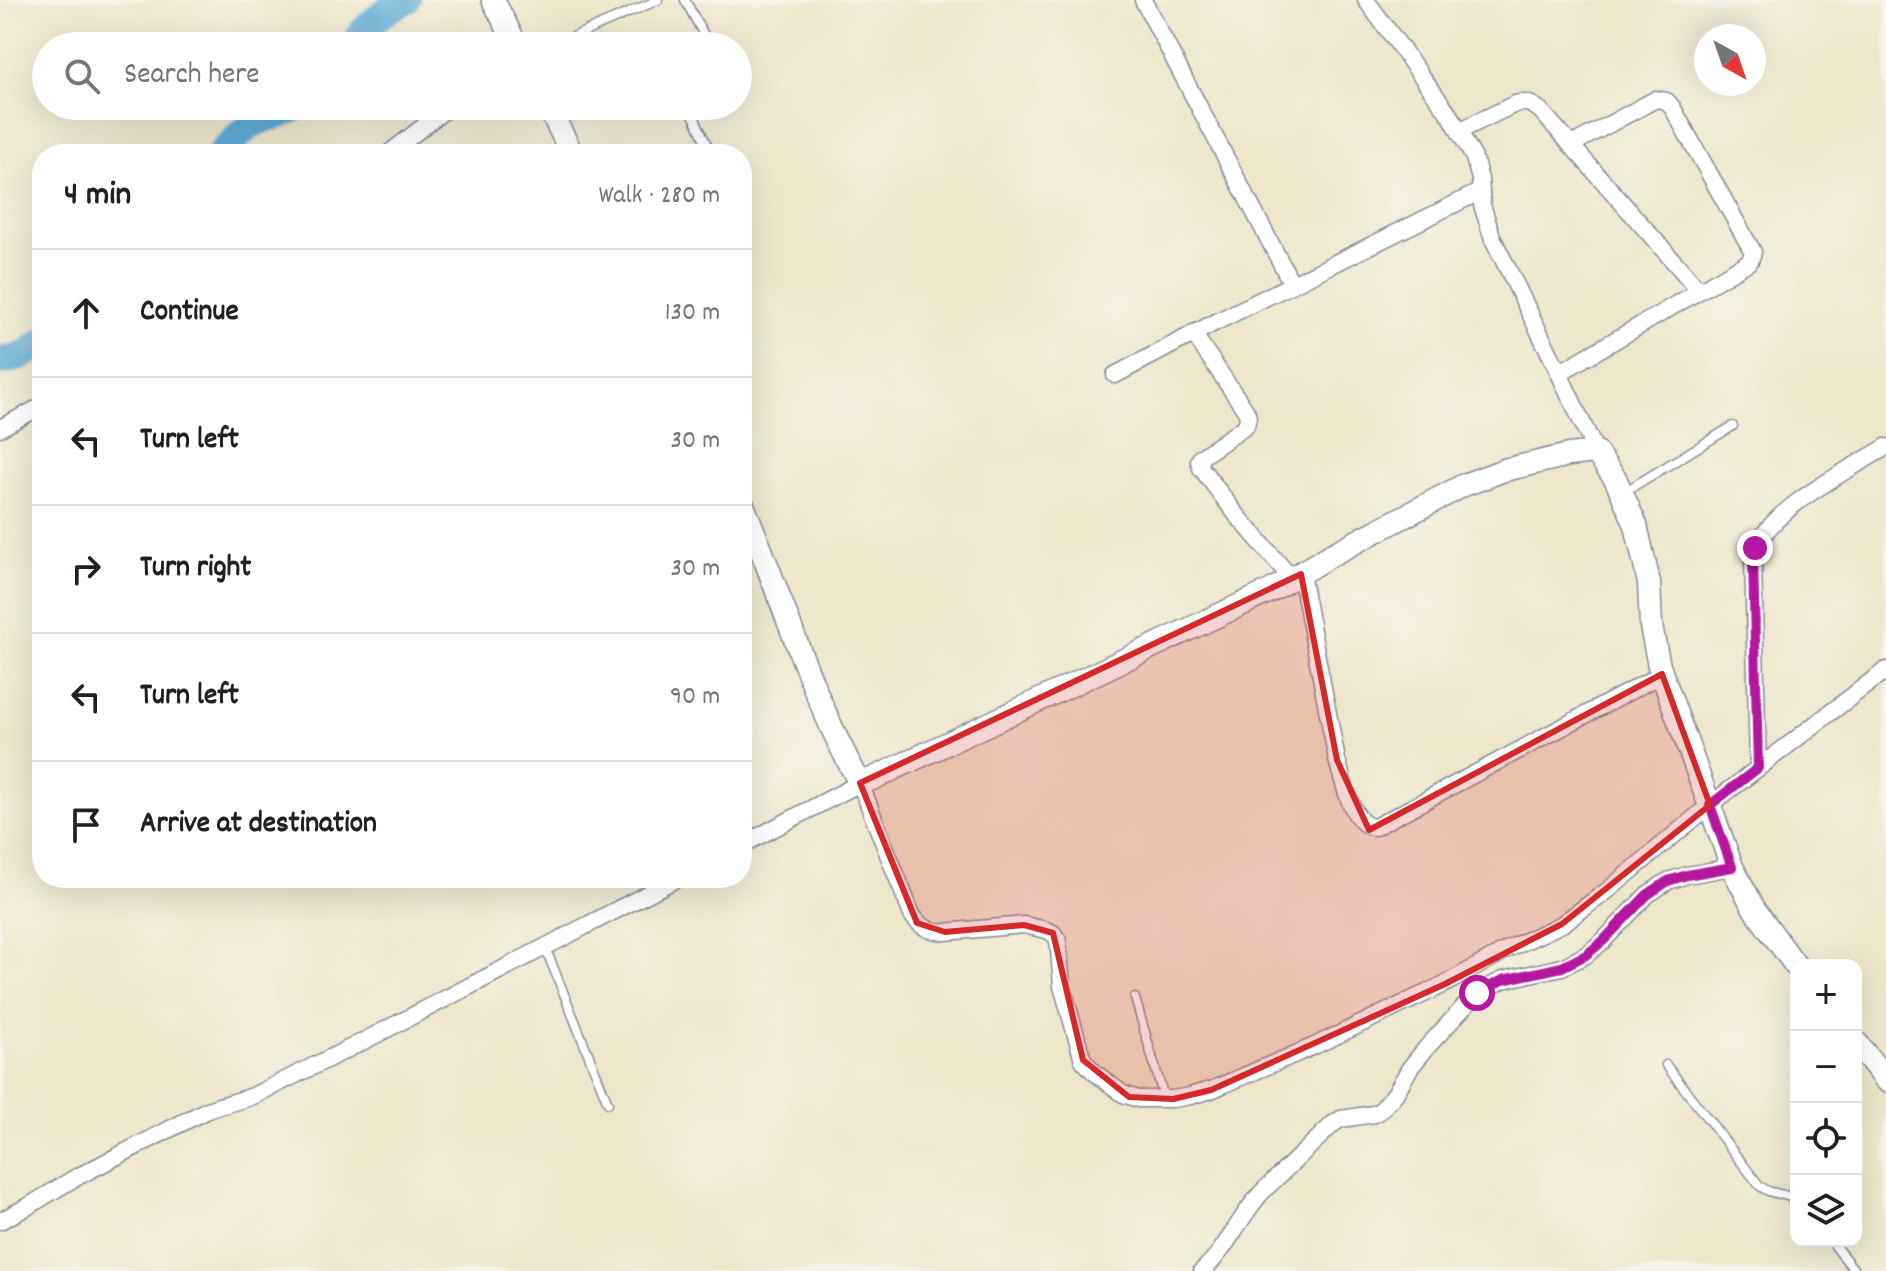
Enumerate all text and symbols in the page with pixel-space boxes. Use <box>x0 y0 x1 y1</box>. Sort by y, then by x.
north arrow <box>1694 24 1766 96</box>
search box <box>32 32 752 120</box>
icon: search <box>60 54 104 98</box>
text: Search here <box>124 55 260 98</box>
text: 4 min <box>64 172 131 221</box>
text: Walk · 280 m <box>598 178 720 215</box>
icon: ahead <box>64 291 108 335</box>
text: Continue <box>140 292 239 335</box>
text: 130 m <box>665 295 720 332</box>
icon: left <box>64 419 108 463</box>
text: Turn left <box>140 420 239 463</box>
text: 30 m <box>670 423 720 460</box>
route end <box>1737 530 1773 566</box>
icon: right <box>64 547 108 591</box>
text: Turn right <box>140 548 251 591</box>
text: 30 m <box>670 551 720 588</box>
icon: left <box>64 675 108 719</box>
text: Turn left <box>140 676 239 719</box>
text: 90 m <box>670 679 720 716</box>
icon: arrive <box>64 803 108 847</box>
text: Arrive at destination <box>140 804 377 847</box>
map controls <box>1790 959 1862 1247</box>
button: + <box>1790 959 1862 1031</box>
route start <box>1459 975 1495 1011</box>
button: − <box>1790 1031 1862 1103</box>
button: locate <box>1790 1103 1862 1175</box>
button: layers <box>1790 1175 1862 1247</box>

